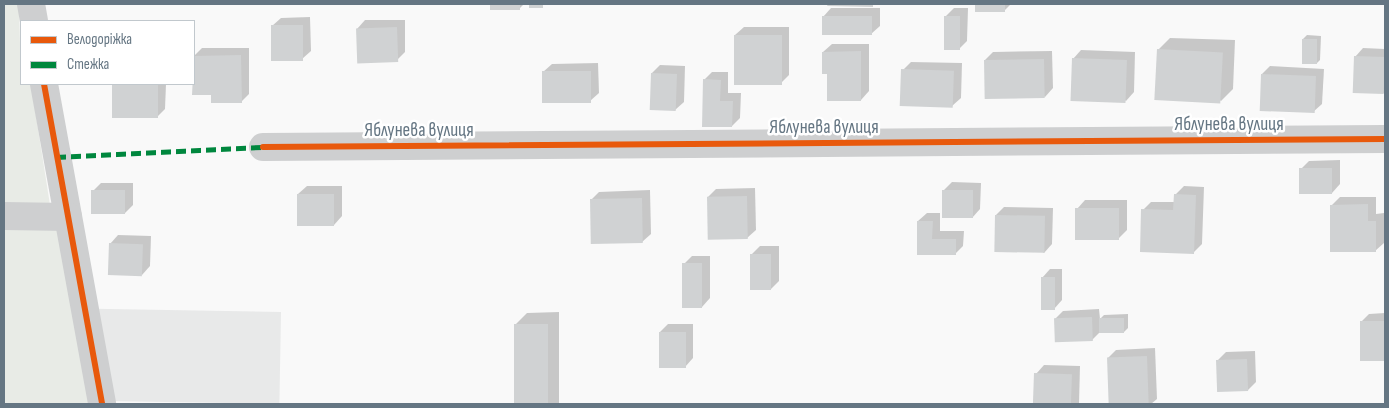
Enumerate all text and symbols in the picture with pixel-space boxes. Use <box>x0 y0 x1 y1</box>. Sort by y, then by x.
legend <box>20 20 195 85</box>
text: Велодоріжка <box>67 30 132 49</box>
text: Стежка <box>67 55 109 74</box>
street label: Яблунева вулиця <box>1174 114 1284 136</box>
street label: Яблунева вулиця <box>769 117 879 139</box>
street label: Яблунева вулиця <box>364 120 474 142</box>

